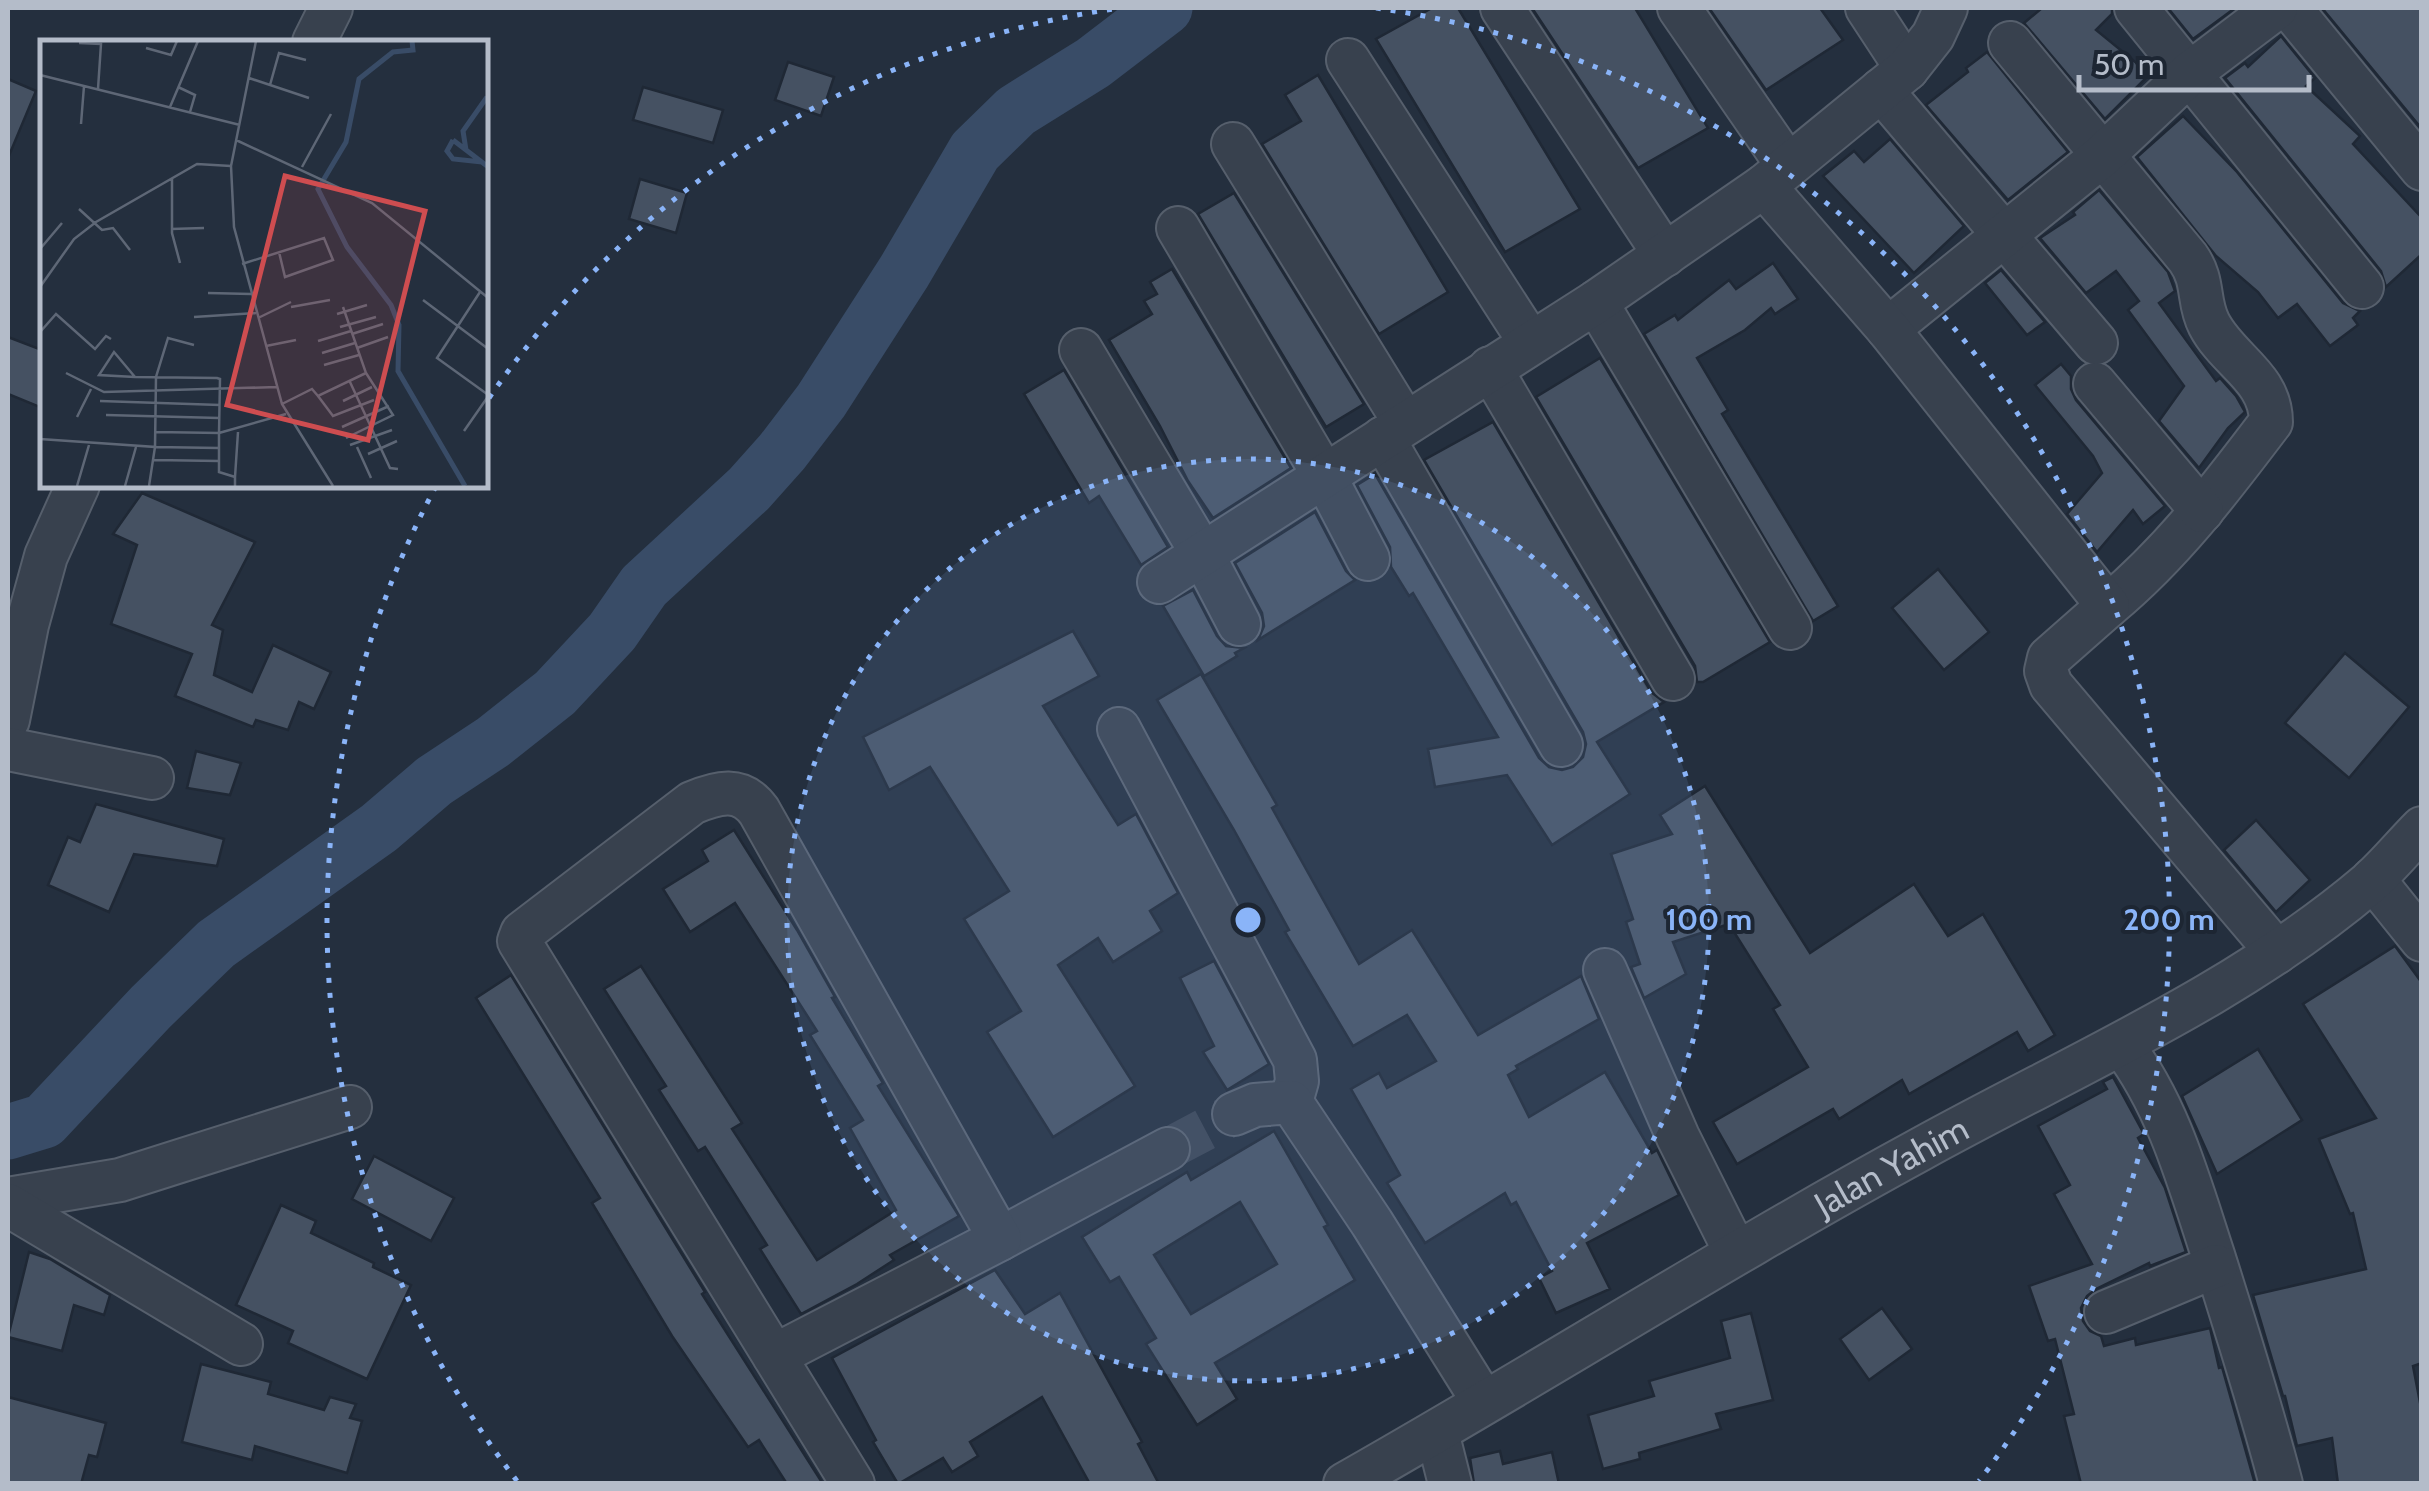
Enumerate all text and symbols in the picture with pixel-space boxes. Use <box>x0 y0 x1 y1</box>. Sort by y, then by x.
scale bar <box>2079 30 2309 92</box>
inset map <box>40 40 488 488</box>
text: 50 m <box>2094 46 2164 83</box>
text: 100 m <box>1666 901 1752 938</box>
text: 200 m <box>2123 901 2215 938</box>
centre of rings <box>1230 902 1266 938</box>
street label: Jalan Yahim <box>1806 1106 1975 1226</box>

